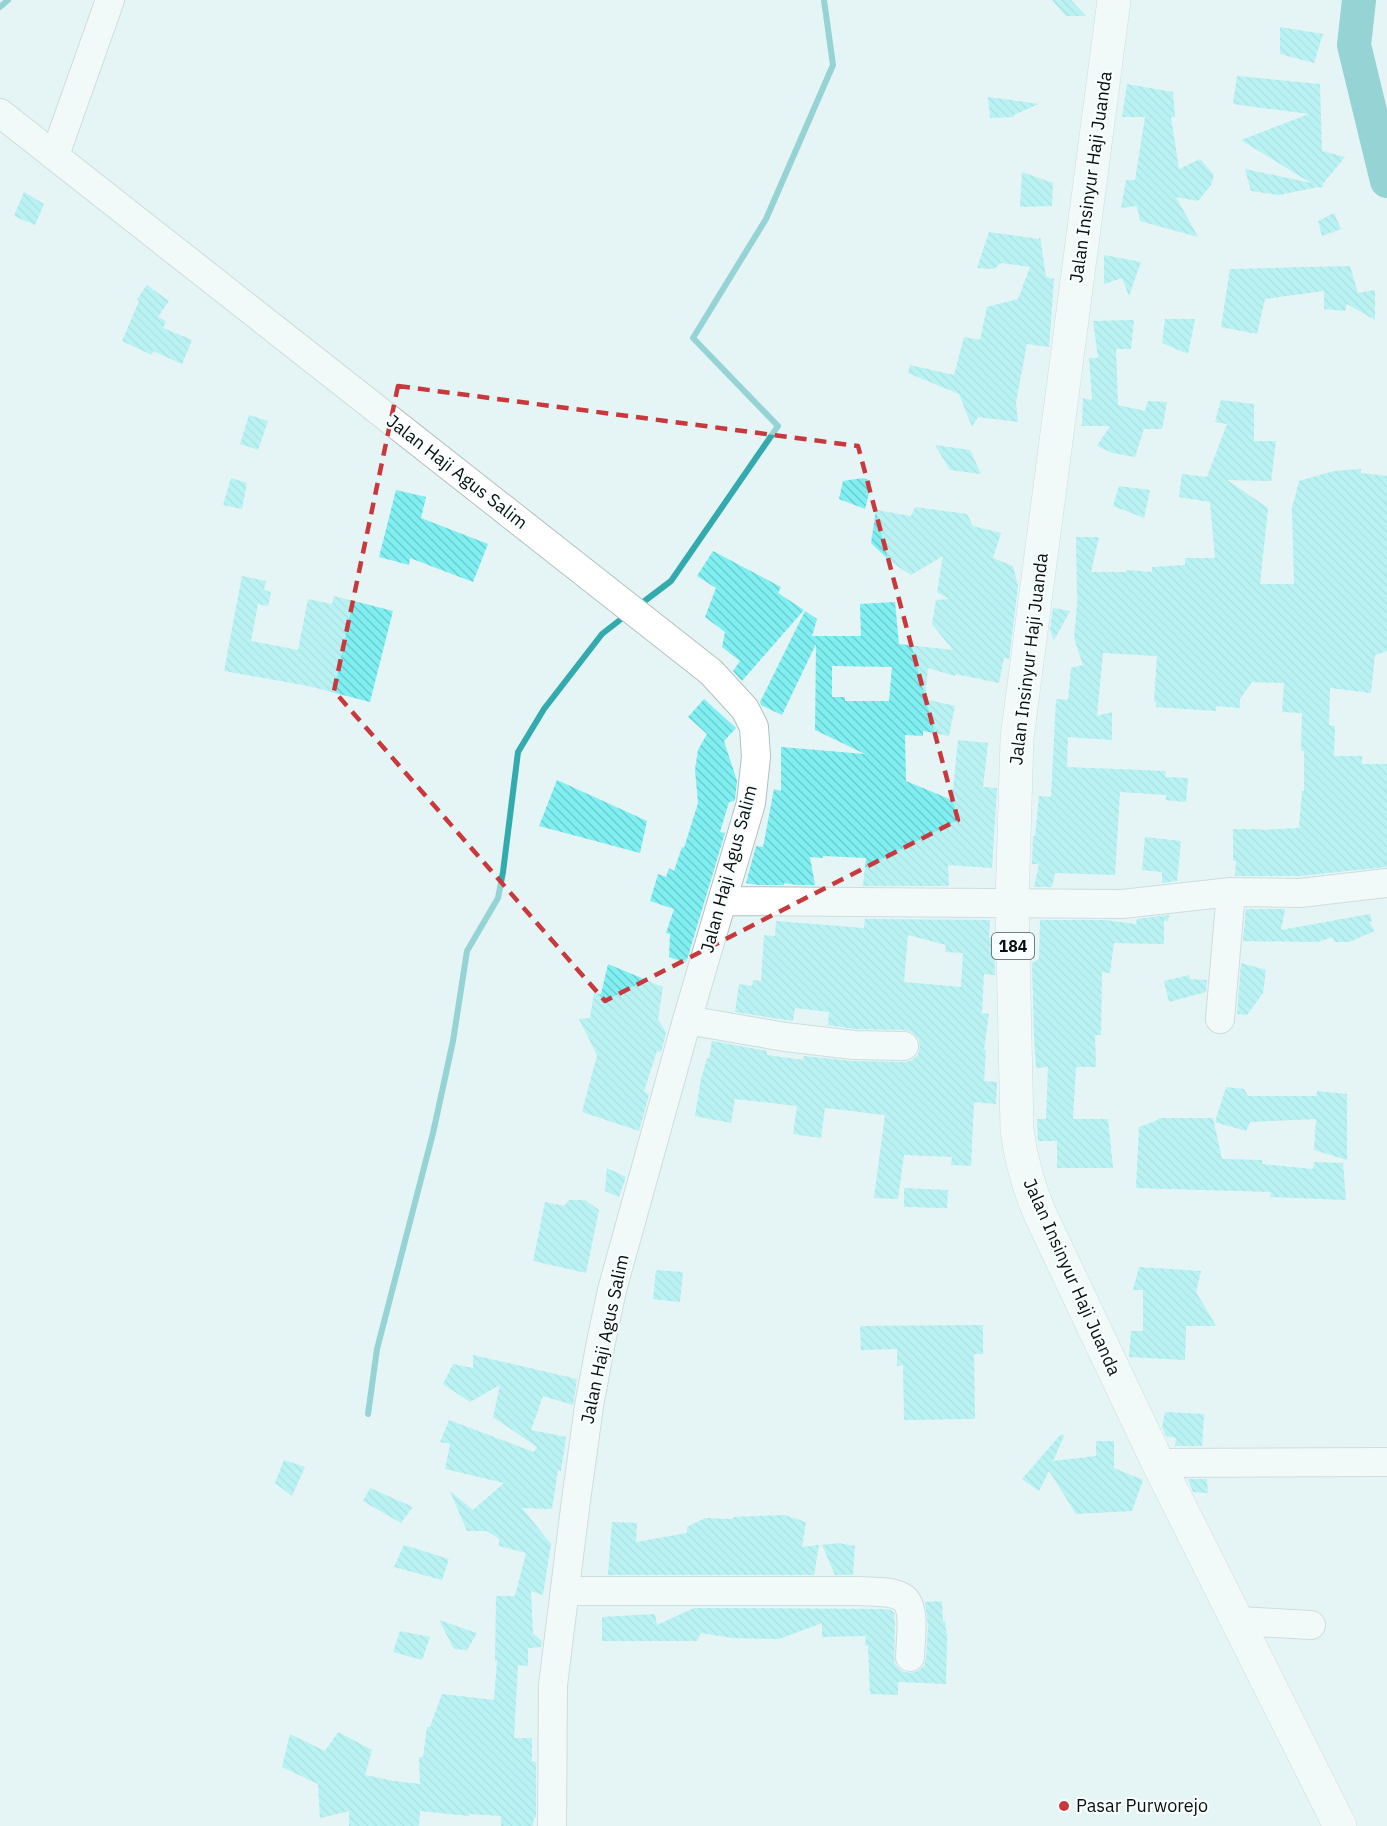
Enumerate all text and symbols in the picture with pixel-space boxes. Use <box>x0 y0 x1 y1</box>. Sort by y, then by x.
street label: Jalan Insinyur Haji Juanda <box>1064 69 1117 284</box>
street label: Jalan Haji Agus Salim <box>382 409 532 534</box>
street label: Jalan Insinyur Haji Juanda <box>1004 551 1053 766</box>
street label: Jalan Haji Agus Salim <box>695 782 762 955</box>
road number: 184 <box>992 933 1034 959</box>
street label: Jalan Insinyur Haji Juanda <box>1019 1175 1127 1379</box>
street label: Jalan Haji Agus Salim <box>575 1252 634 1426</box>
place label: Pasar Purworejo <box>1076 1794 1208 1817</box>
marker: Pasar Purworejo <box>1057 1799 1071 1813</box>

